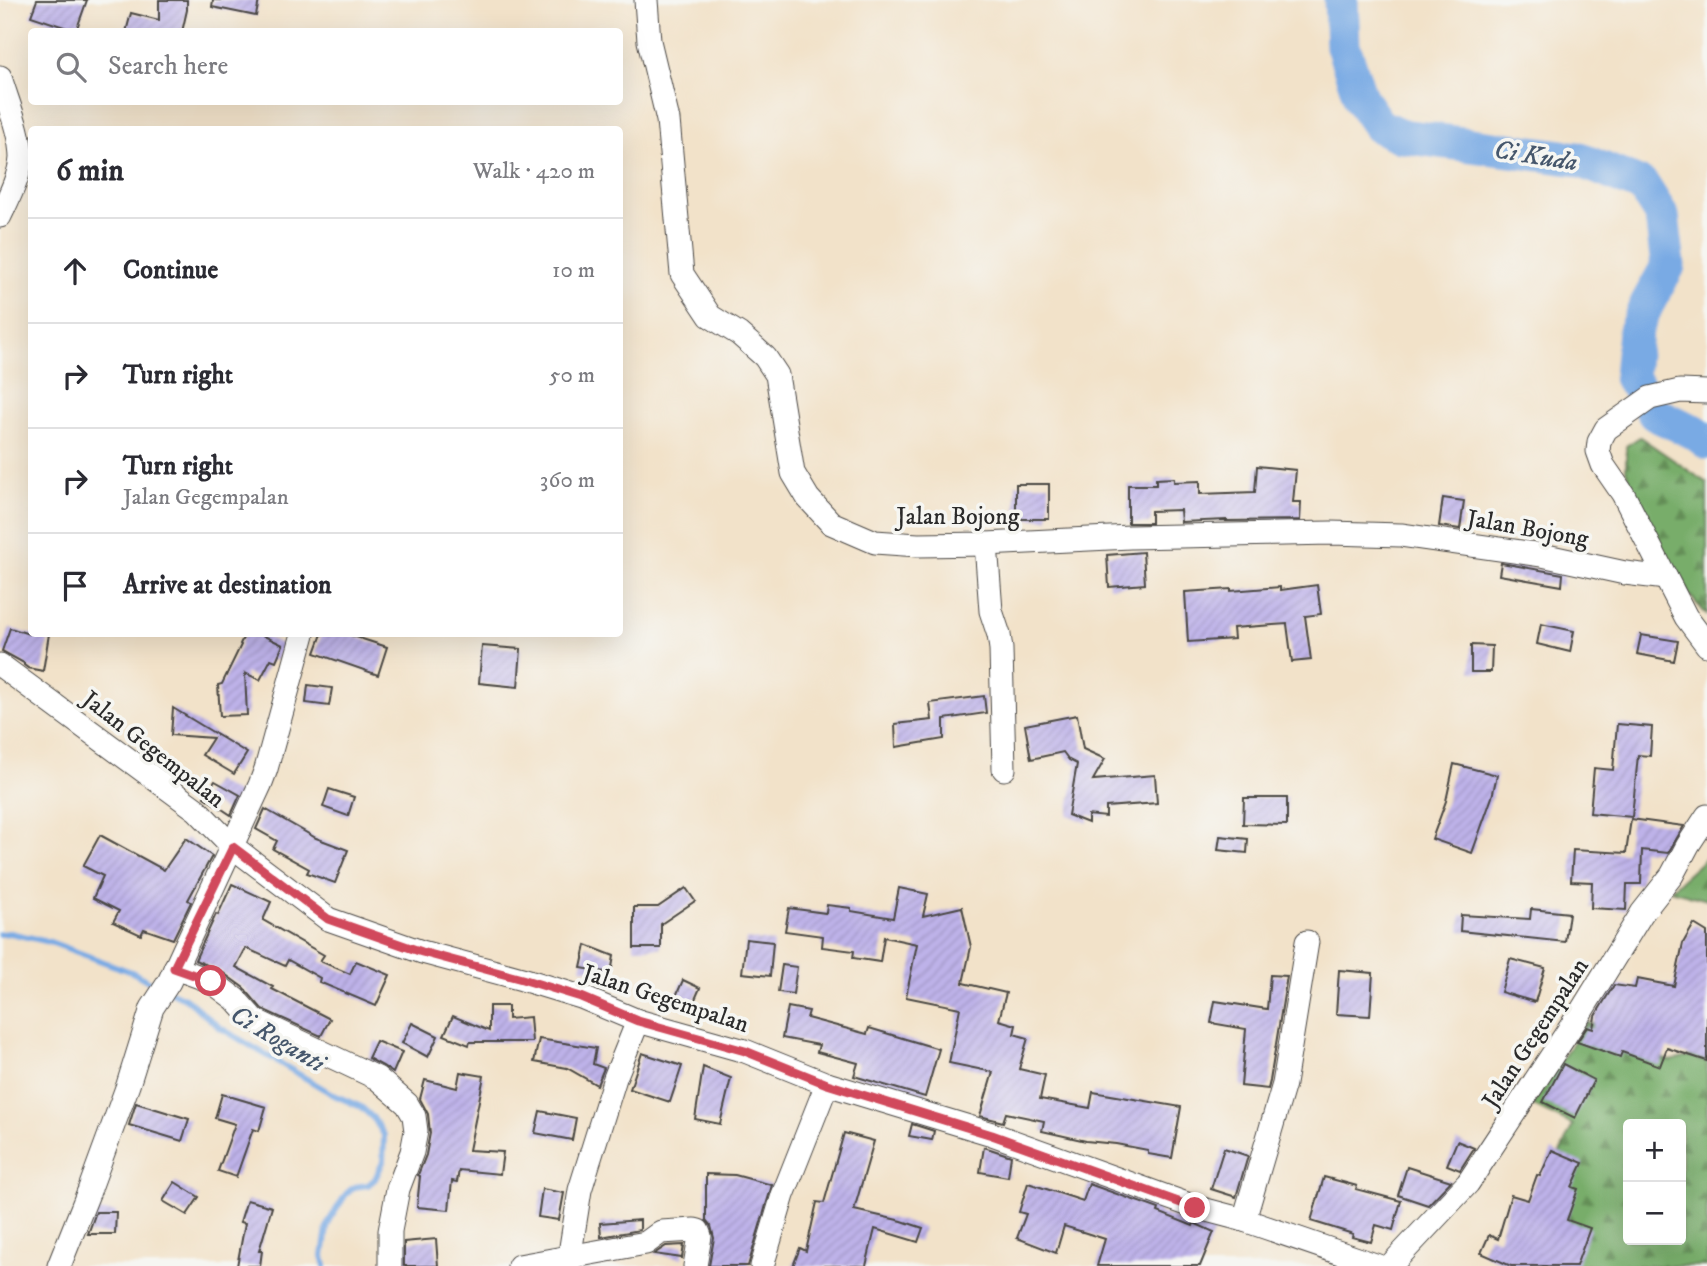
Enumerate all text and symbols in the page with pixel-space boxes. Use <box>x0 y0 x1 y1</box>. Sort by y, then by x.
search box <box>28 28 623 105</box>
icon: search <box>52 48 90 86</box>
text: Search here <box>108 50 228 83</box>
water label: Ci Kuda <box>1492 134 1580 179</box>
text: 6 min <box>56 153 124 190</box>
text: Walk · 420 m <box>473 157 595 186</box>
icon: ahead <box>56 252 94 290</box>
text: Continue <box>123 254 218 287</box>
text: 10 m <box>552 256 595 285</box>
icon: right <box>56 357 94 395</box>
text: Turn right <box>123 359 233 392</box>
text: 50 m <box>549 361 595 390</box>
text: Turn right <box>123 450 233 483</box>
icon: right <box>56 462 94 500</box>
text: 360 m <box>540 466 595 495</box>
text: Jalan Gegempalan <box>123 483 289 512</box>
street label: Jalan Bojong <box>895 502 1020 532</box>
street label: Jalan Bojong <box>1463 503 1591 554</box>
icon: arrive <box>56 567 94 605</box>
text: Arrive at destination <box>123 569 332 602</box>
street label: Jalan Gegempalan <box>74 684 231 815</box>
street label: Jalan Gegempalan <box>1475 952 1596 1116</box>
street label: Jalan Gegempalan <box>577 957 753 1040</box>
route start <box>195 965 226 996</box>
water label: Ci Roganti <box>224 998 333 1082</box>
map controls <box>1623 1119 1686 1245</box>
button: + <box>1623 1119 1686 1182</box>
button: − <box>1623 1182 1686 1245</box>
route end <box>1179 1192 1210 1223</box>

